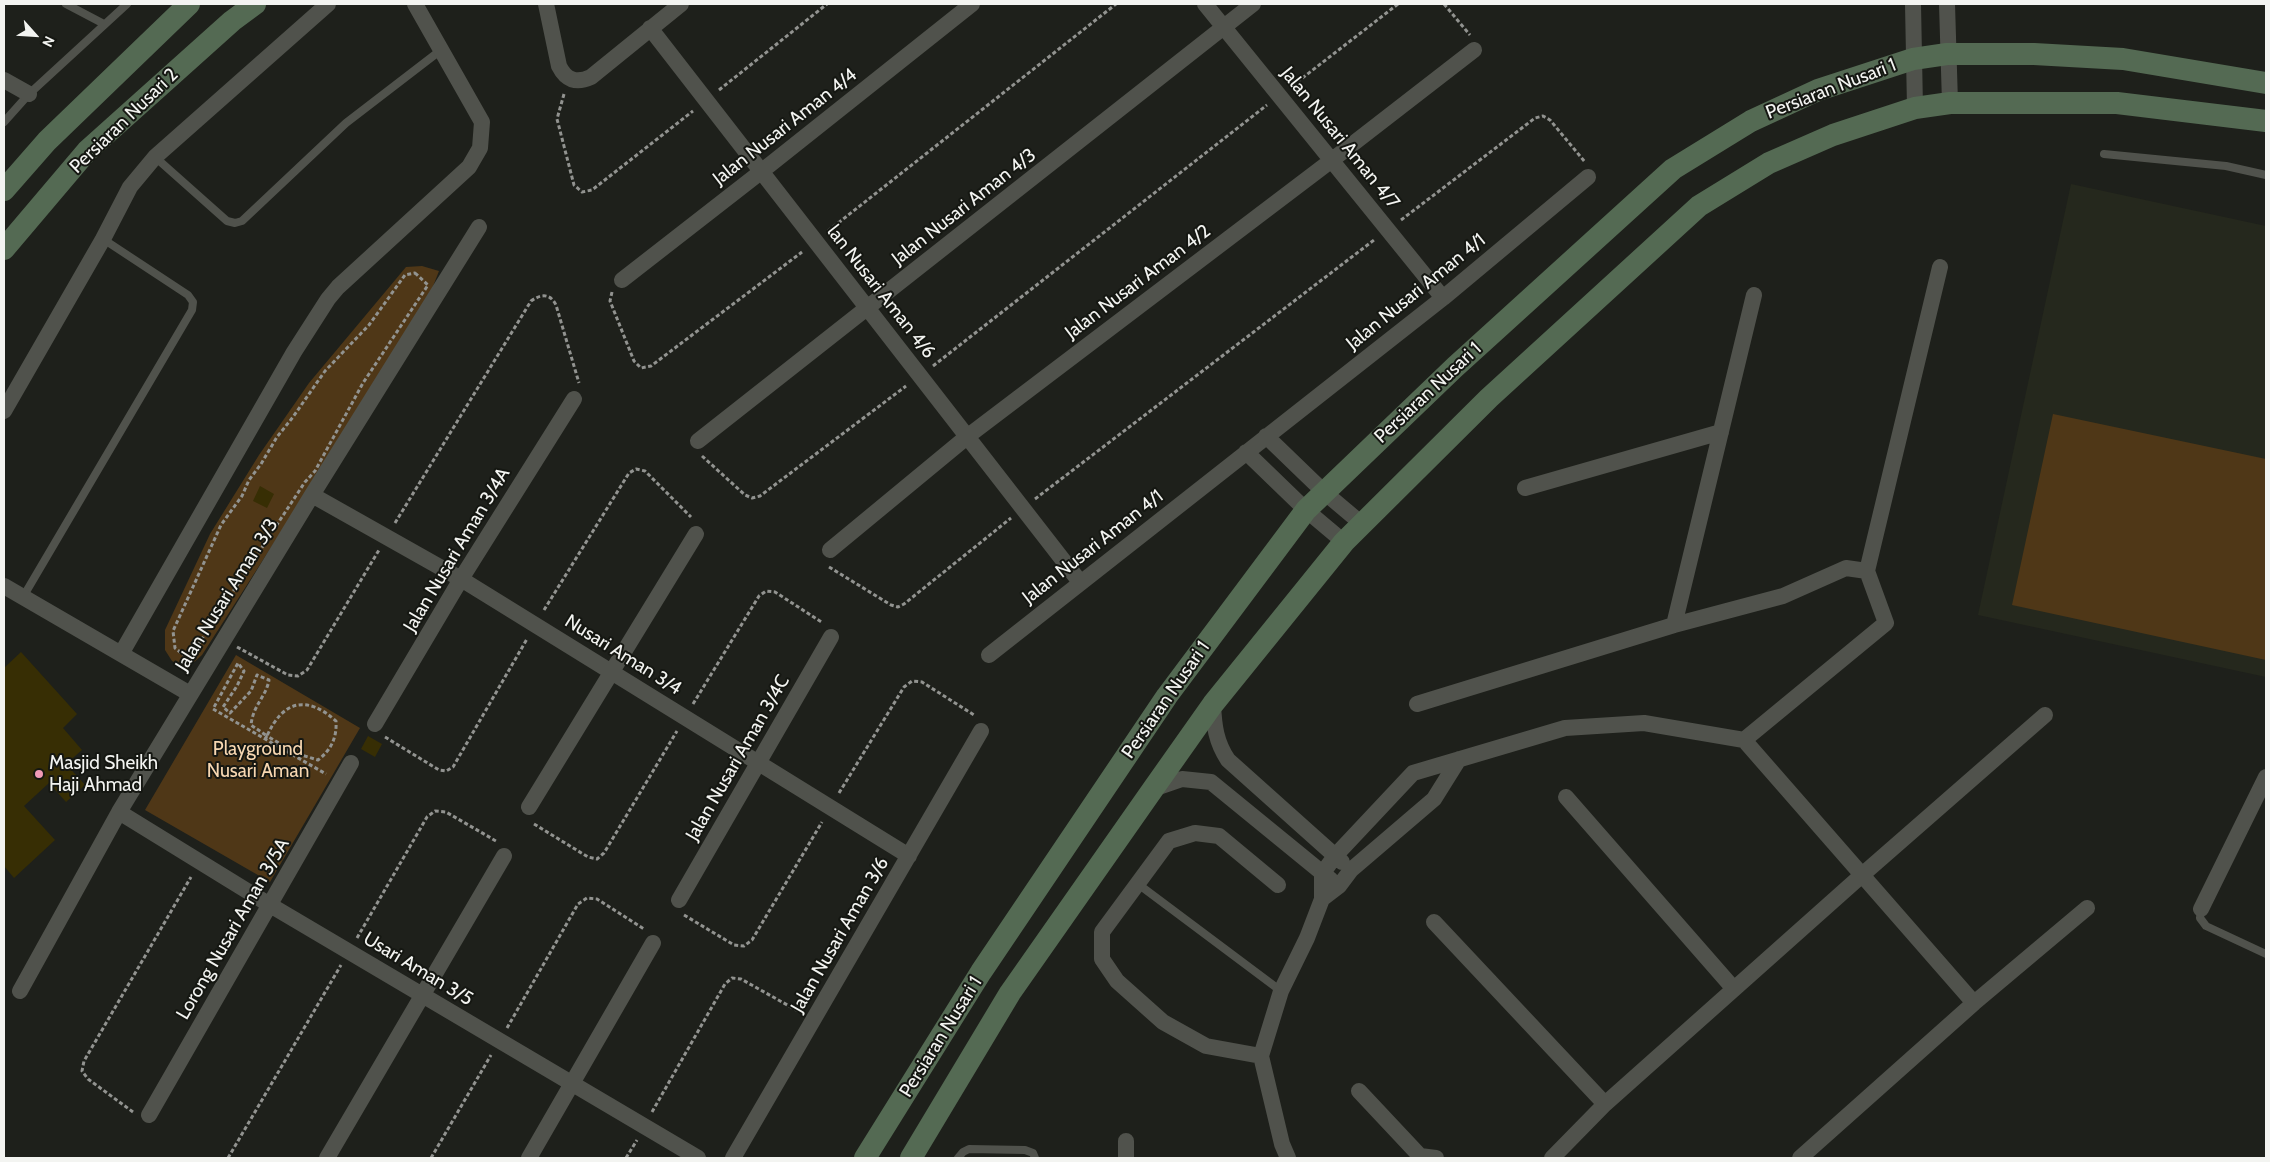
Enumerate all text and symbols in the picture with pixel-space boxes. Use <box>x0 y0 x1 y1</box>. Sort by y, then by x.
north arrow <box>10 10 60 60</box>
text: N <box>38 33 59 50</box>
street label: Persiaran Nusari 1 <box>1763 54 1899 124</box>
street label: Jalan Nusari Aman 4/7 <box>1276 63 1404 213</box>
street label: Persiaran Nusari 2 <box>65 64 183 178</box>
street label: Jalan Nusari Aman 4/4 <box>708 64 862 190</box>
street label: Jalan Nusari Aman 4/3 <box>887 144 1041 270</box>
street label: Jalan Nusari Aman 4/2 <box>1061 220 1215 344</box>
street label: lan Nusari Aman 4/6 <box>822 221 940 363</box>
street label: Jalan Nusari Aman 4/1 <box>1342 229 1490 355</box>
street label: Persiaran Nusari 1 <box>1370 338 1486 448</box>
street label: Jalan Nusari Aman 3/4A <box>399 464 515 636</box>
street label: Jalan Nusari Aman 4/1 <box>1018 485 1168 609</box>
street label: Jalan Nusari Aman 3/3 <box>171 514 283 676</box>
street label: Nusari Aman 3/4 <box>560 610 686 700</box>
street label: Persiaran Nusari 1 <box>1117 637 1215 763</box>
street label: Jalan Nusari Aman 3/4C <box>681 671 795 845</box>
park label: Playground Nusari Aman <box>207 738 309 782</box>
place label: Masjid Sheikh Haji Ahmad <box>49 752 158 796</box>
marker: Masjid Sheikh Haji Ahmad <box>33 768 45 780</box>
street label: Lorong Nusari Aman 3/5A <box>172 834 294 1024</box>
street label: Jalan Nusari Aman 3/6 <box>786 853 894 1017</box>
street label: Usari Aman 3/5 <box>359 927 477 1011</box>
street label: Persiaran Nusari 1 <box>895 973 987 1101</box>

